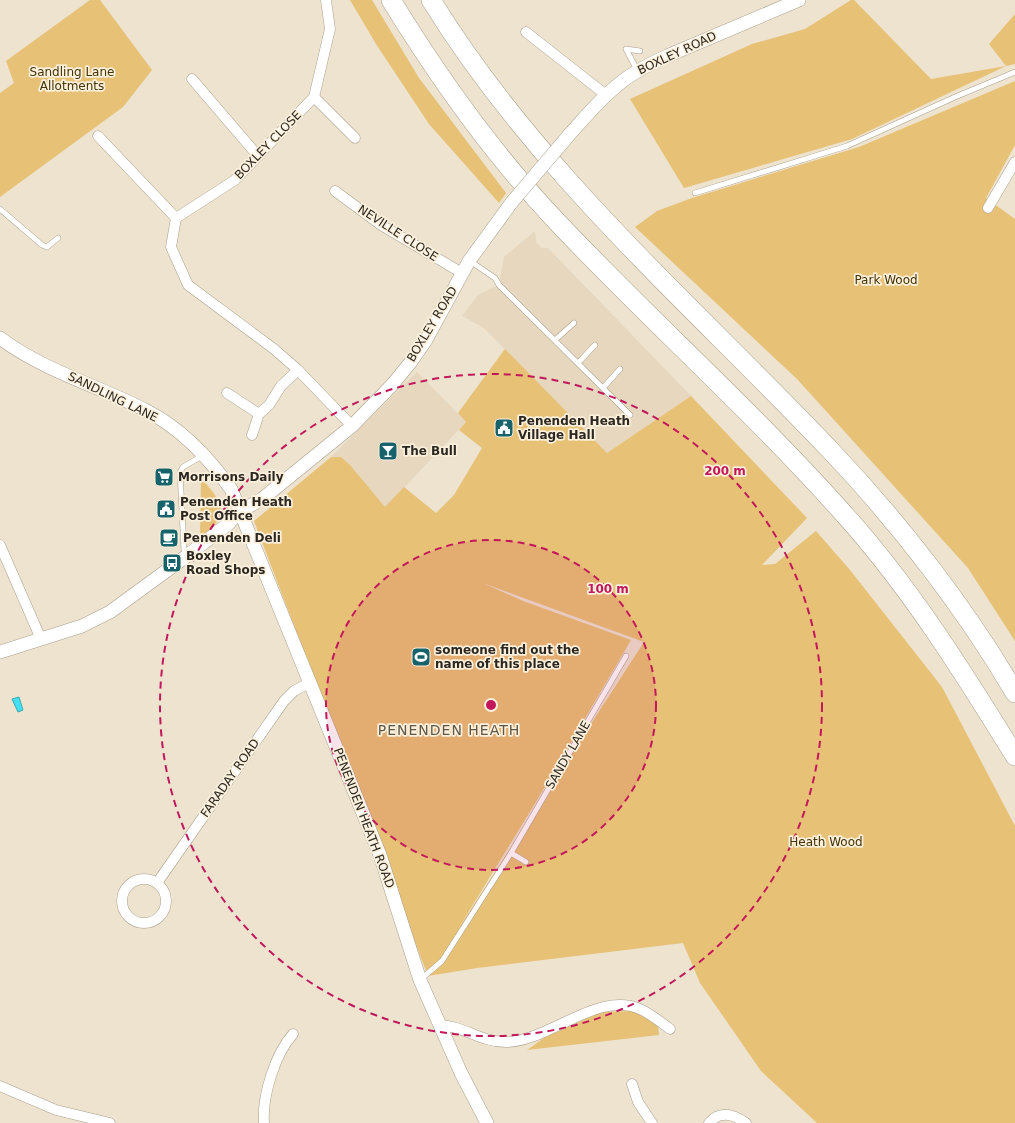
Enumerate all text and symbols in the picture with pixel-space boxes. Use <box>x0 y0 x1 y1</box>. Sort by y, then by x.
street label: BOXLEY ROAD <box>635 29 719 77</box>
park label: Sandling Lane Allotments <box>30 65 114 93</box>
street label: BOXLEY CLOSE <box>232 108 304 182</box>
street label: NEVILLE CLOSE <box>355 202 441 264</box>
park label: Park Wood <box>854 273 918 287</box>
street label: BOXLEY ROAD <box>404 284 460 364</box>
street label: SANDLING LANE <box>66 369 160 425</box>
place label: Penenden Heath Village Hall <box>518 414 630 442</box>
public building icon: Penenden Heath Village Hall <box>493 417 515 439</box>
bar icon: The Bull <box>377 440 399 462</box>
place label: The Bull <box>402 444 457 458</box>
text: 200 m <box>704 464 746 478</box>
supermarket icon: Morrisons Daily <box>153 466 175 488</box>
place label: Morrisons Daily <box>178 470 284 484</box>
place label: Penenden Heath Post Office <box>180 495 292 523</box>
public building icon: Penenden Heath Post Office <box>155 498 177 520</box>
cafe icon: Penenden Deli <box>158 527 180 549</box>
place label: Penenden Deli <box>183 531 281 545</box>
place label: Boxley Road Shops <box>186 549 266 577</box>
bus stop icon: Boxley Road Shops <box>161 552 183 574</box>
text: 100 m <box>587 582 629 596</box>
place label: someone find out the name of this place <box>435 643 579 671</box>
sports icon: someone find out the name of this place <box>410 646 432 668</box>
centre of rings <box>484 698 498 712</box>
street label: SANDY LANE <box>543 718 593 792</box>
district label: PENENDEN HEATH <box>378 722 520 738</box>
street label: FARADAY ROAD <box>198 736 262 820</box>
street label: PENENDEN HEATH ROAD <box>331 746 397 890</box>
park label: Heath Wood <box>789 835 863 849</box>

